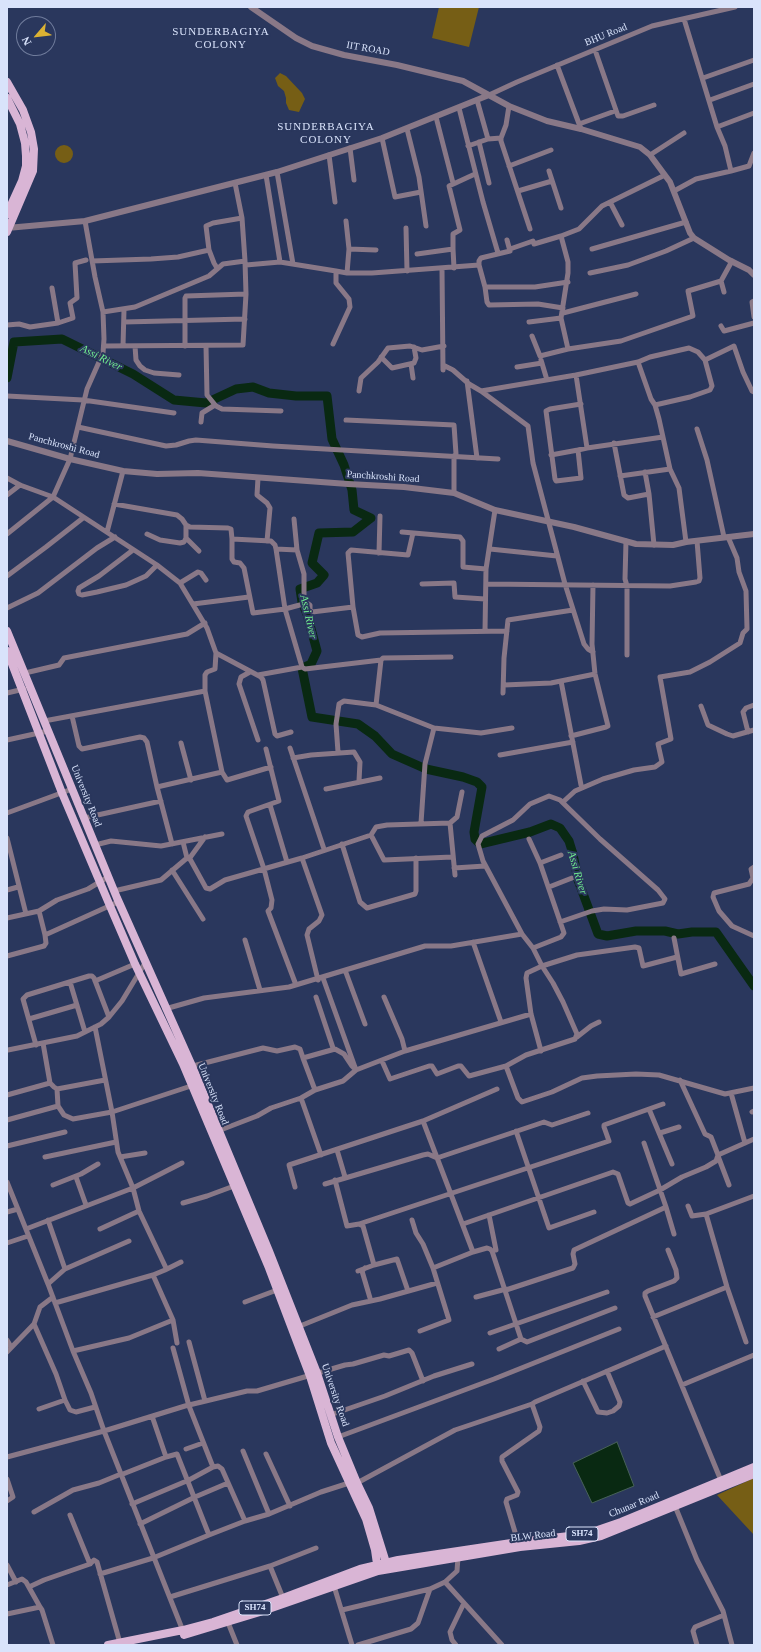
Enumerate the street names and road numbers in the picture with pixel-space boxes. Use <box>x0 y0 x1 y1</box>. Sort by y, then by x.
street label: BHU Road <box>582 20 630 50</box>
street label: IIT ROAD <box>346 39 390 59</box>
street label: Panchkroshi Road <box>22 429 106 463</box>
street label: Panchkroshi Road <box>341 468 425 486</box>
street label: University Road <box>67 760 105 832</box>
street label: University Road <box>194 1058 232 1130</box>
street label: University Road <box>317 1358 353 1432</box>
street label: Chunar Road <box>603 1488 665 1522</box>
street label: BLW Road <box>509 1527 557 1545</box>
road number: SH74 <box>566 1527 598 1541</box>
road number: SH74 <box>239 1601 271 1615</box>

